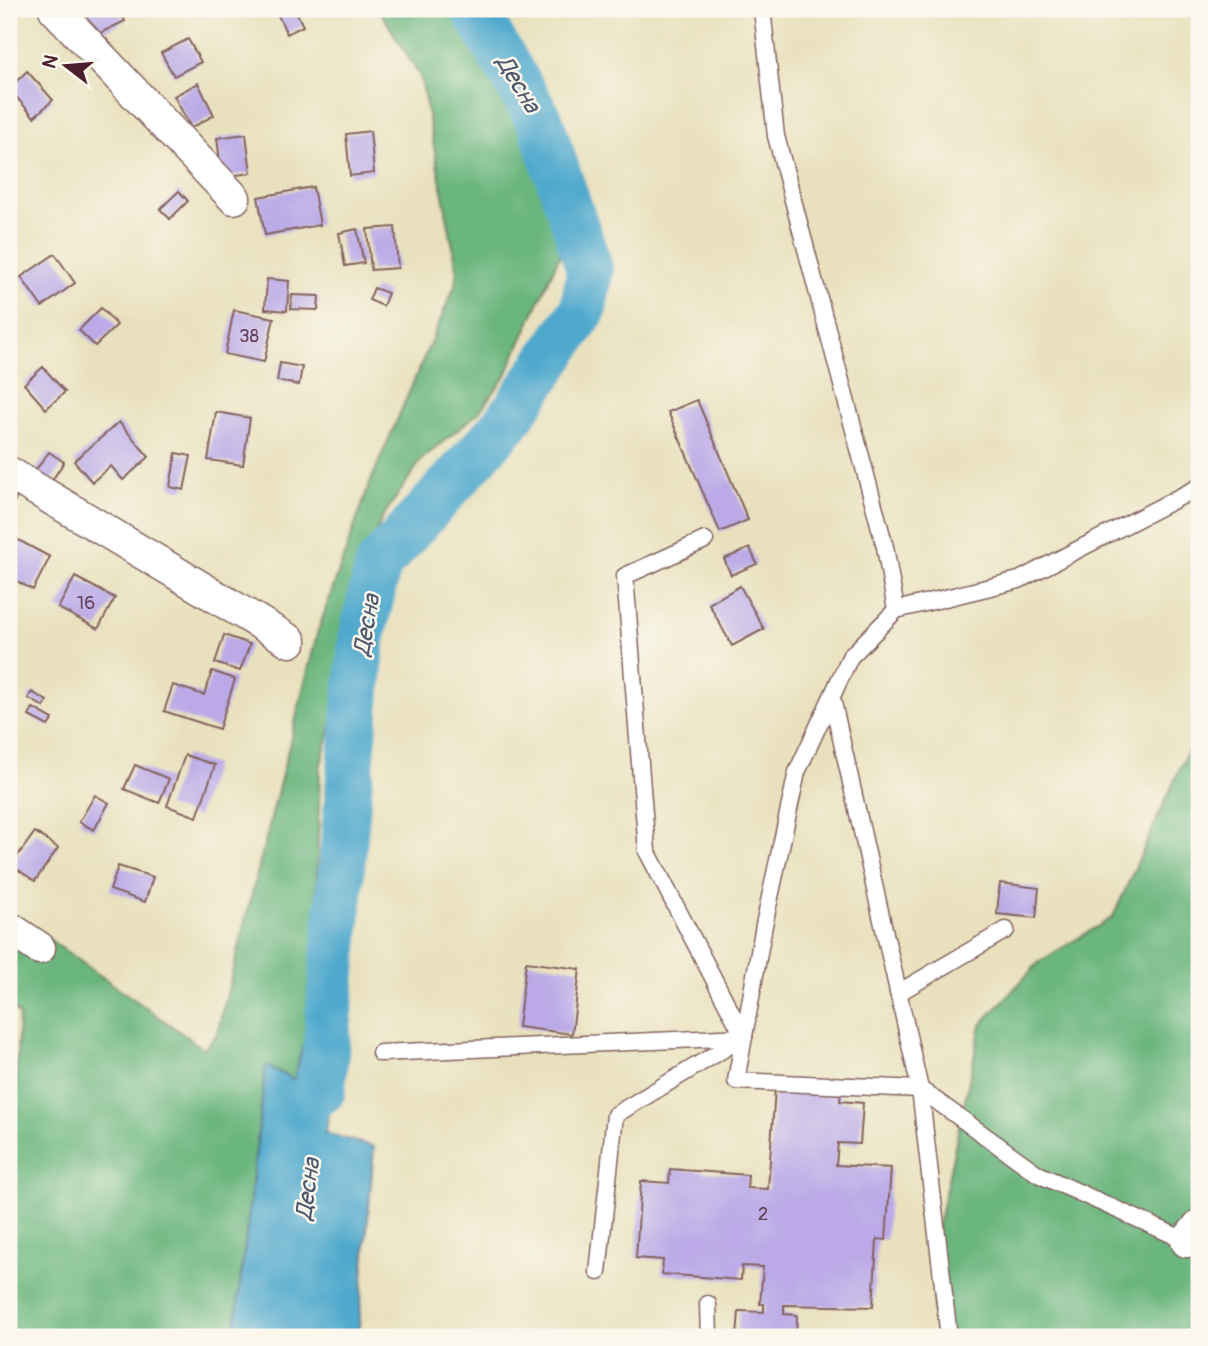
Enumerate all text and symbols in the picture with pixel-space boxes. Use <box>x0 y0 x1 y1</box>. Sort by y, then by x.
north arrow <box>32 32 102 102</box>
water label: Десна <box>489 49 547 119</box>
text: N <box>37 52 64 71</box>
house number: 38 <box>239 324 259 348</box>
water label: Десна <box>347 590 387 659</box>
house number: 16 <box>77 591 95 615</box>
water label: Десна <box>289 1155 327 1222</box>
house number: 2 <box>758 1202 768 1226</box>

